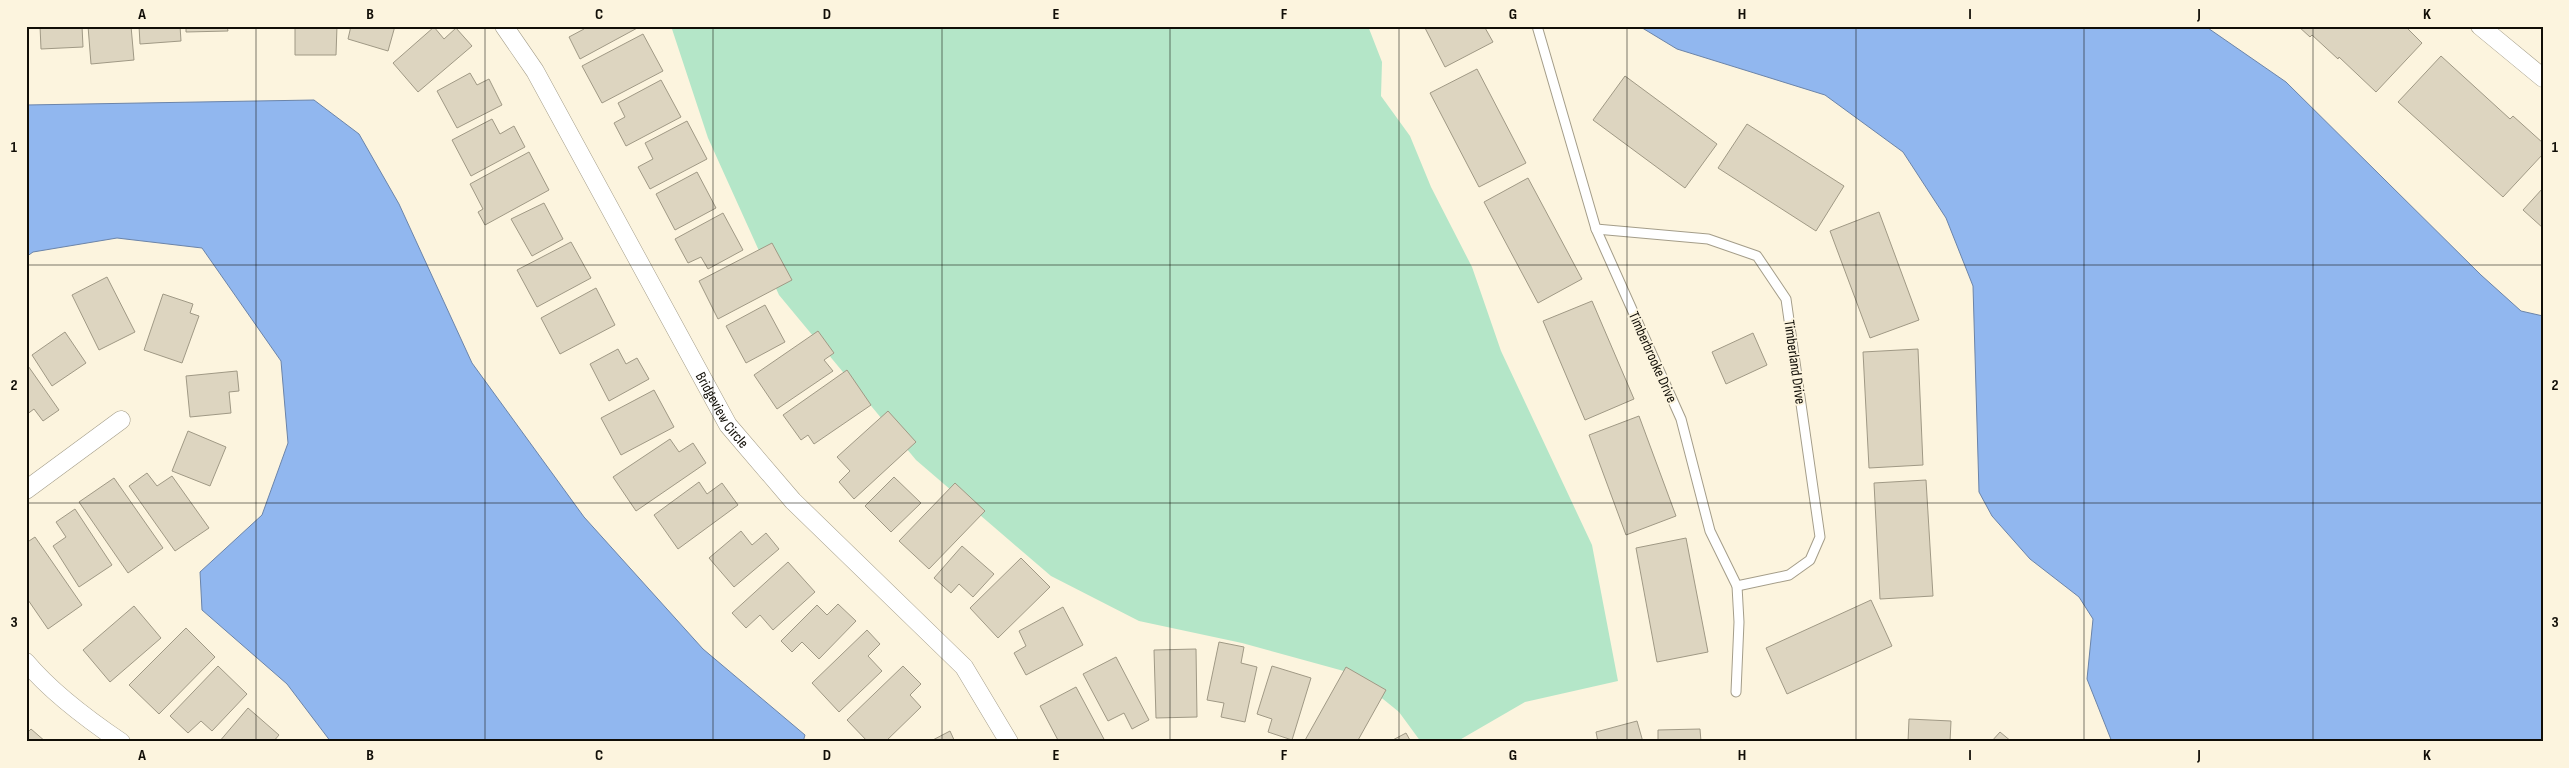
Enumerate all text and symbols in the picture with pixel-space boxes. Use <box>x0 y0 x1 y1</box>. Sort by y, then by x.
text: A <box>137 5 146 24</box>
text: B <box>366 5 374 24</box>
text: C <box>595 5 603 24</box>
text: D <box>823 5 831 24</box>
text: E <box>1053 5 1060 24</box>
text: F <box>1281 5 1288 24</box>
text: G <box>1509 5 1517 24</box>
text: H <box>1738 5 1746 24</box>
text: I <box>1968 5 1972 24</box>
text: J <box>2196 5 2201 24</box>
text: K <box>2423 5 2431 24</box>
text: 1 <box>11 138 18 157</box>
text: 1 <box>2552 138 2559 157</box>
street label: Timberbrooke Drive <box>1624 309 1681 406</box>
street label: Timberland Drive <box>1779 319 1810 405</box>
street label: Bridgeview Circle <box>691 369 753 452</box>
text: 2 <box>10 376 18 395</box>
text: 2 <box>2551 376 2559 395</box>
text: 3 <box>10 613 18 632</box>
text: 3 <box>2551 613 2559 632</box>
text: A <box>137 746 146 765</box>
text: B <box>366 746 374 765</box>
text: C <box>595 746 603 765</box>
text: D <box>823 746 831 765</box>
text: E <box>1053 746 1060 765</box>
text: F <box>1281 746 1288 765</box>
text: G <box>1509 746 1517 765</box>
text: H <box>1738 746 1746 765</box>
text: I <box>1968 746 1972 765</box>
text: J <box>2196 746 2201 765</box>
text: K <box>2423 746 2431 765</box>

